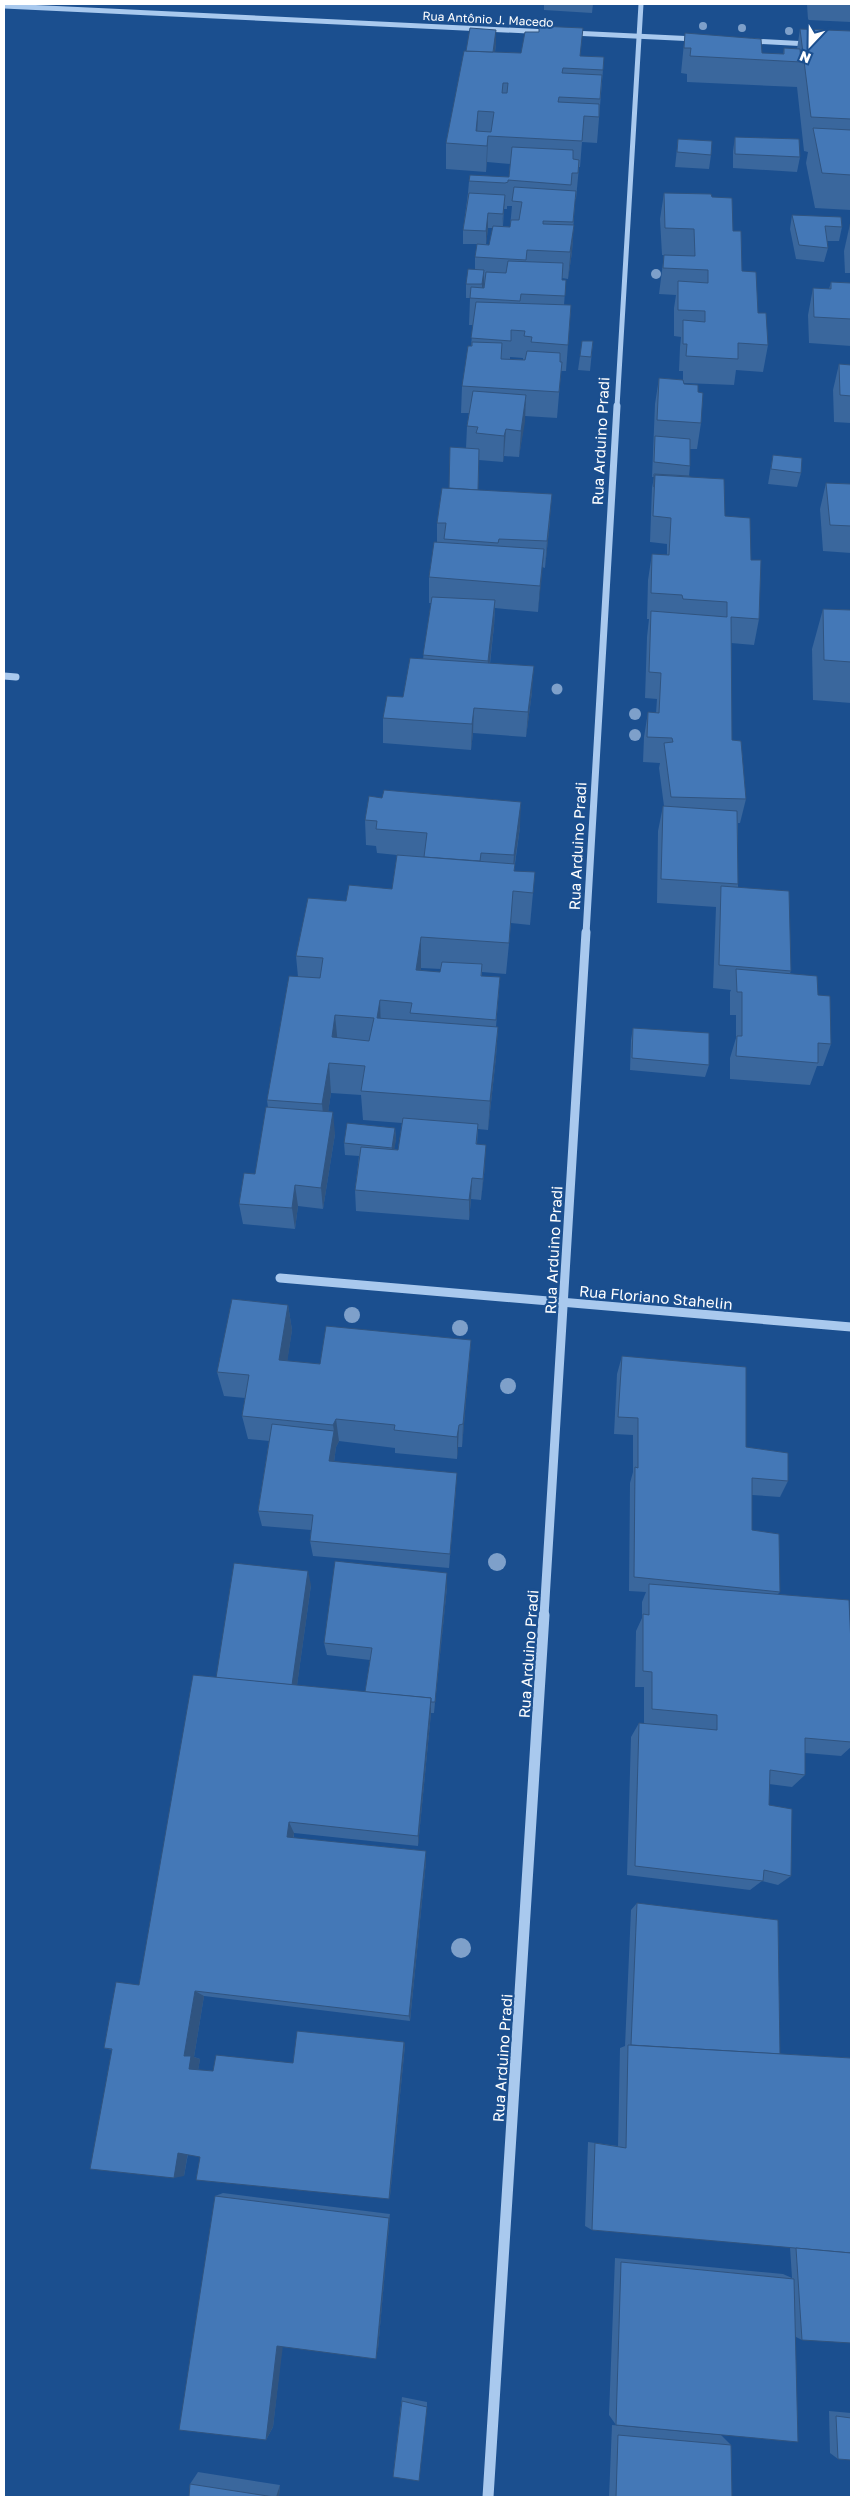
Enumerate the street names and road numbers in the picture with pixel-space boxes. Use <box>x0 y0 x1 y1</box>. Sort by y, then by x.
street label: Rua Antônio J. Macedo <box>422 8 554 30</box>
street label: Rua Arduino Pradi <box>588 376 612 506</box>
street label: Rua Arduino Pradi <box>565 781 589 911</box>
street label: Rua Arduino Pradi <box>541 1185 565 1315</box>
street label: Rua Floriano Stahelin <box>579 1281 733 1313</box>
street label: Rua Arduino Pradi <box>515 1589 541 1719</box>
street label: Rua Arduino Pradi <box>489 1993 515 2123</box>

